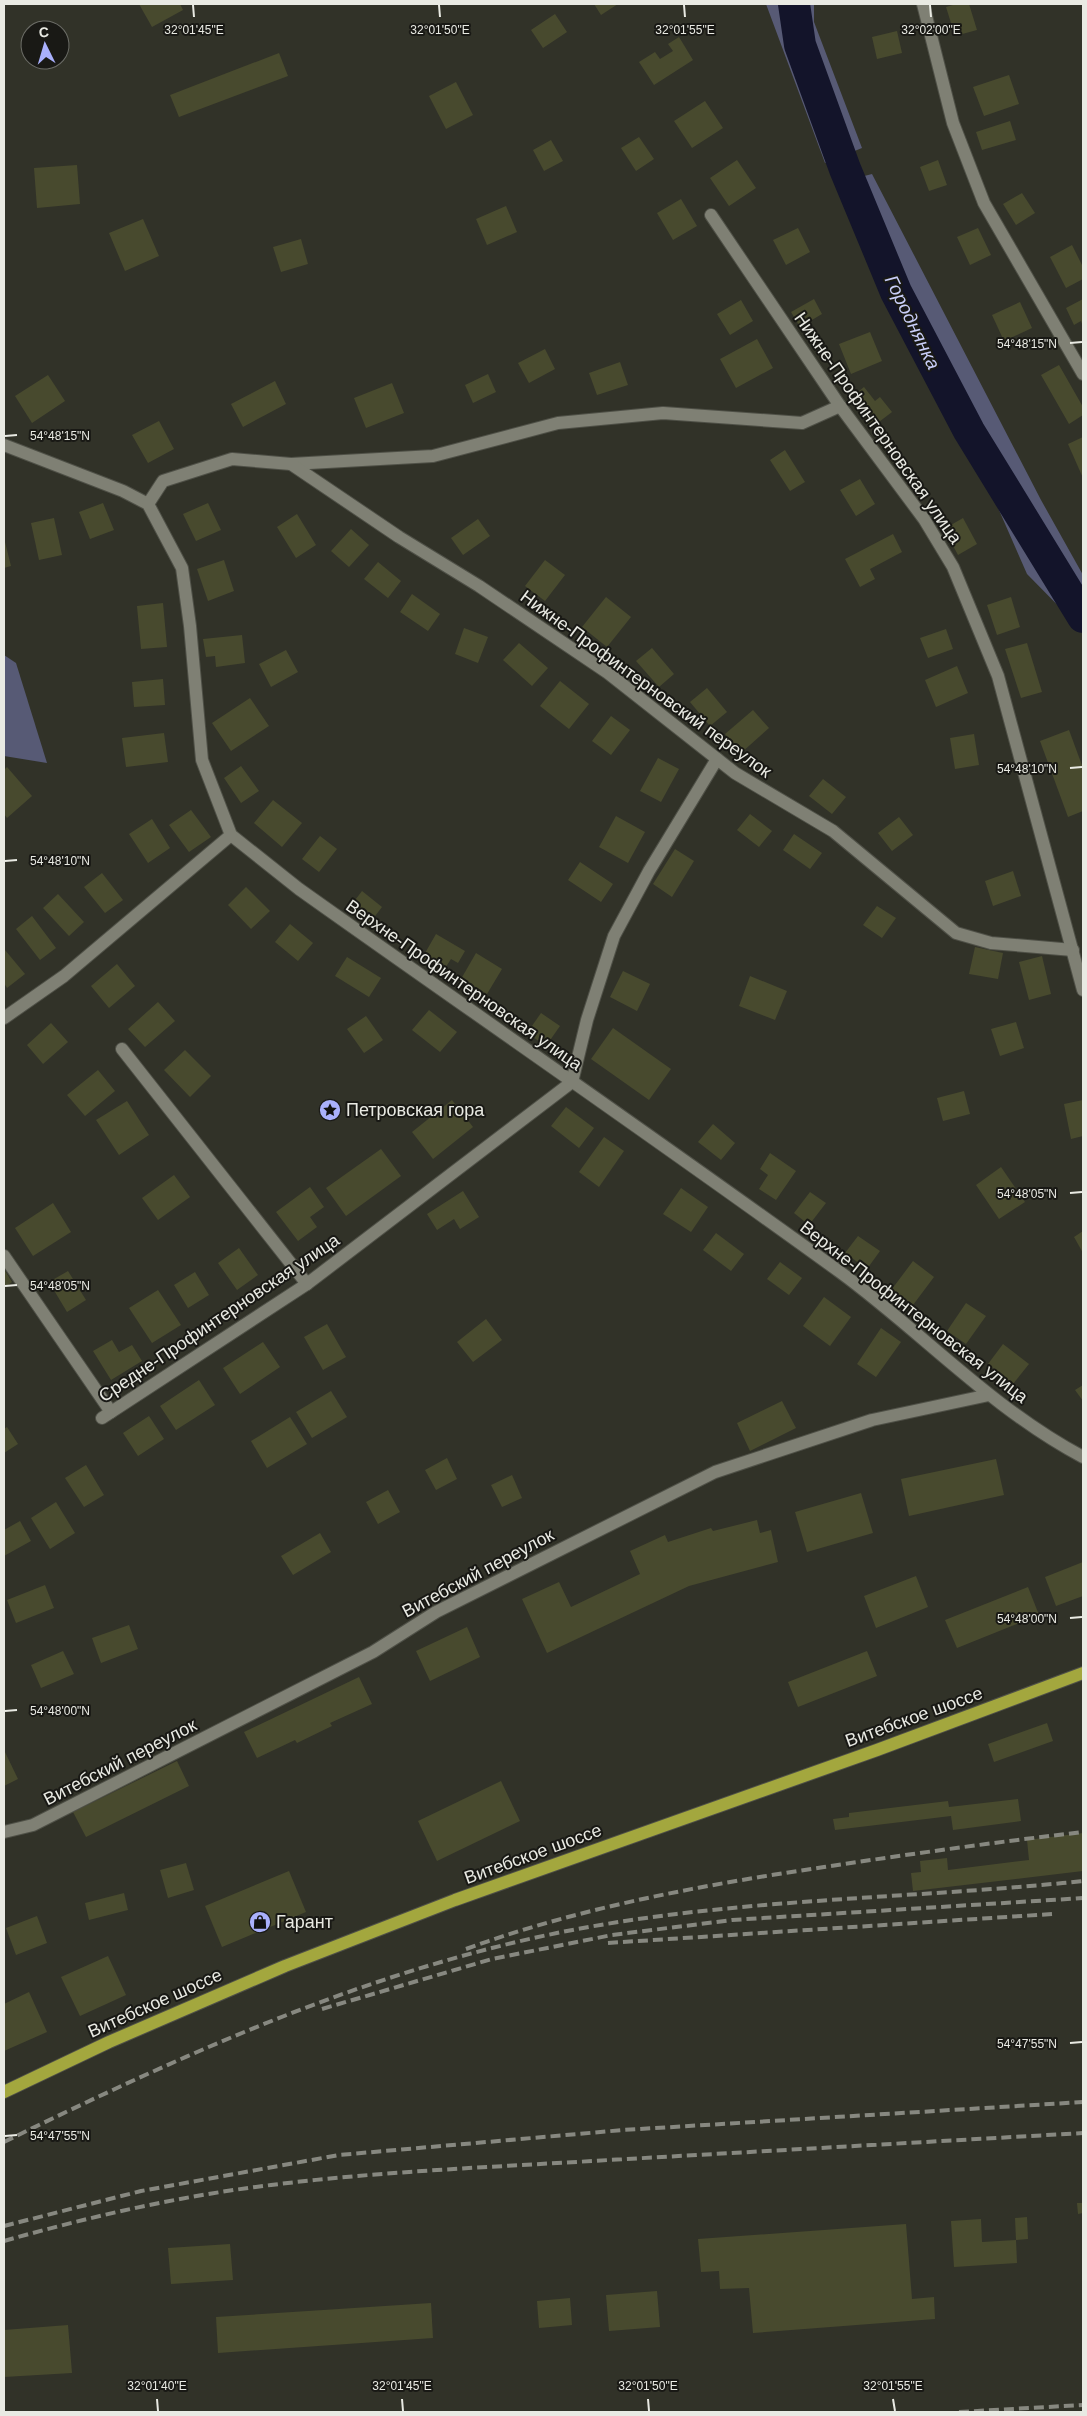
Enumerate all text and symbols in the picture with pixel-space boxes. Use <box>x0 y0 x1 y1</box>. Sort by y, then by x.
north arrow <box>20 20 70 70</box>
text: 32°01'45"E <box>164 23 224 37</box>
text: 32°01'50"E <box>410 23 470 37</box>
text: 32°01'55"E <box>655 23 715 37</box>
text: 32°02'00"E <box>901 23 961 37</box>
text: С <box>38 24 50 40</box>
water label: Городнянка <box>881 272 944 373</box>
street label: Нижне-Профинтерновская улица <box>790 309 966 548</box>
text: 54°48'15"N <box>997 337 1057 351</box>
text: 54°48'15"N <box>30 429 90 443</box>
street label: Нижне-Профинтерновский переулок <box>517 586 775 782</box>
text: 54°48'10"N <box>997 762 1057 776</box>
text: 54°48'10"N <box>30 854 90 868</box>
street label: Верхне-Профинтерновская улица <box>342 896 587 1075</box>
place icon: Петровская гора <box>318 1098 342 1122</box>
place label: Петровская гора <box>346 1100 485 1120</box>
text: 54°48'05"N <box>997 1187 1057 1201</box>
street label: Верхне-Профинтерновская улица <box>796 1217 1033 1408</box>
street label: Средне-Профинтерновская улица <box>95 1229 344 1406</box>
text: 54°48'05"N <box>30 1279 90 1293</box>
street label: Витебский переулок <box>399 1524 557 1621</box>
text: 54°48'00"N <box>997 1612 1057 1626</box>
street label: Витебское шоссе <box>843 1683 985 1751</box>
text: 54°48'00"N <box>30 1704 90 1718</box>
street label: Витебский переулок <box>40 1715 200 1809</box>
street label: Витебское шоссе <box>462 1820 604 1888</box>
shop icon: Гарант <box>248 1910 272 1934</box>
place label: Гарант <box>276 1912 333 1932</box>
street label: Витебское шоссе <box>85 1964 225 2042</box>
text: 54°47'55"N <box>997 2037 1057 2051</box>
text: 54°47'55"N <box>30 2129 90 2143</box>
text: 32°01'40"E <box>127 2379 187 2393</box>
text: 32°01'45"E <box>372 2379 432 2393</box>
text: 32°01'50"E <box>618 2379 678 2393</box>
text: 32°01'55"E <box>863 2379 923 2393</box>

